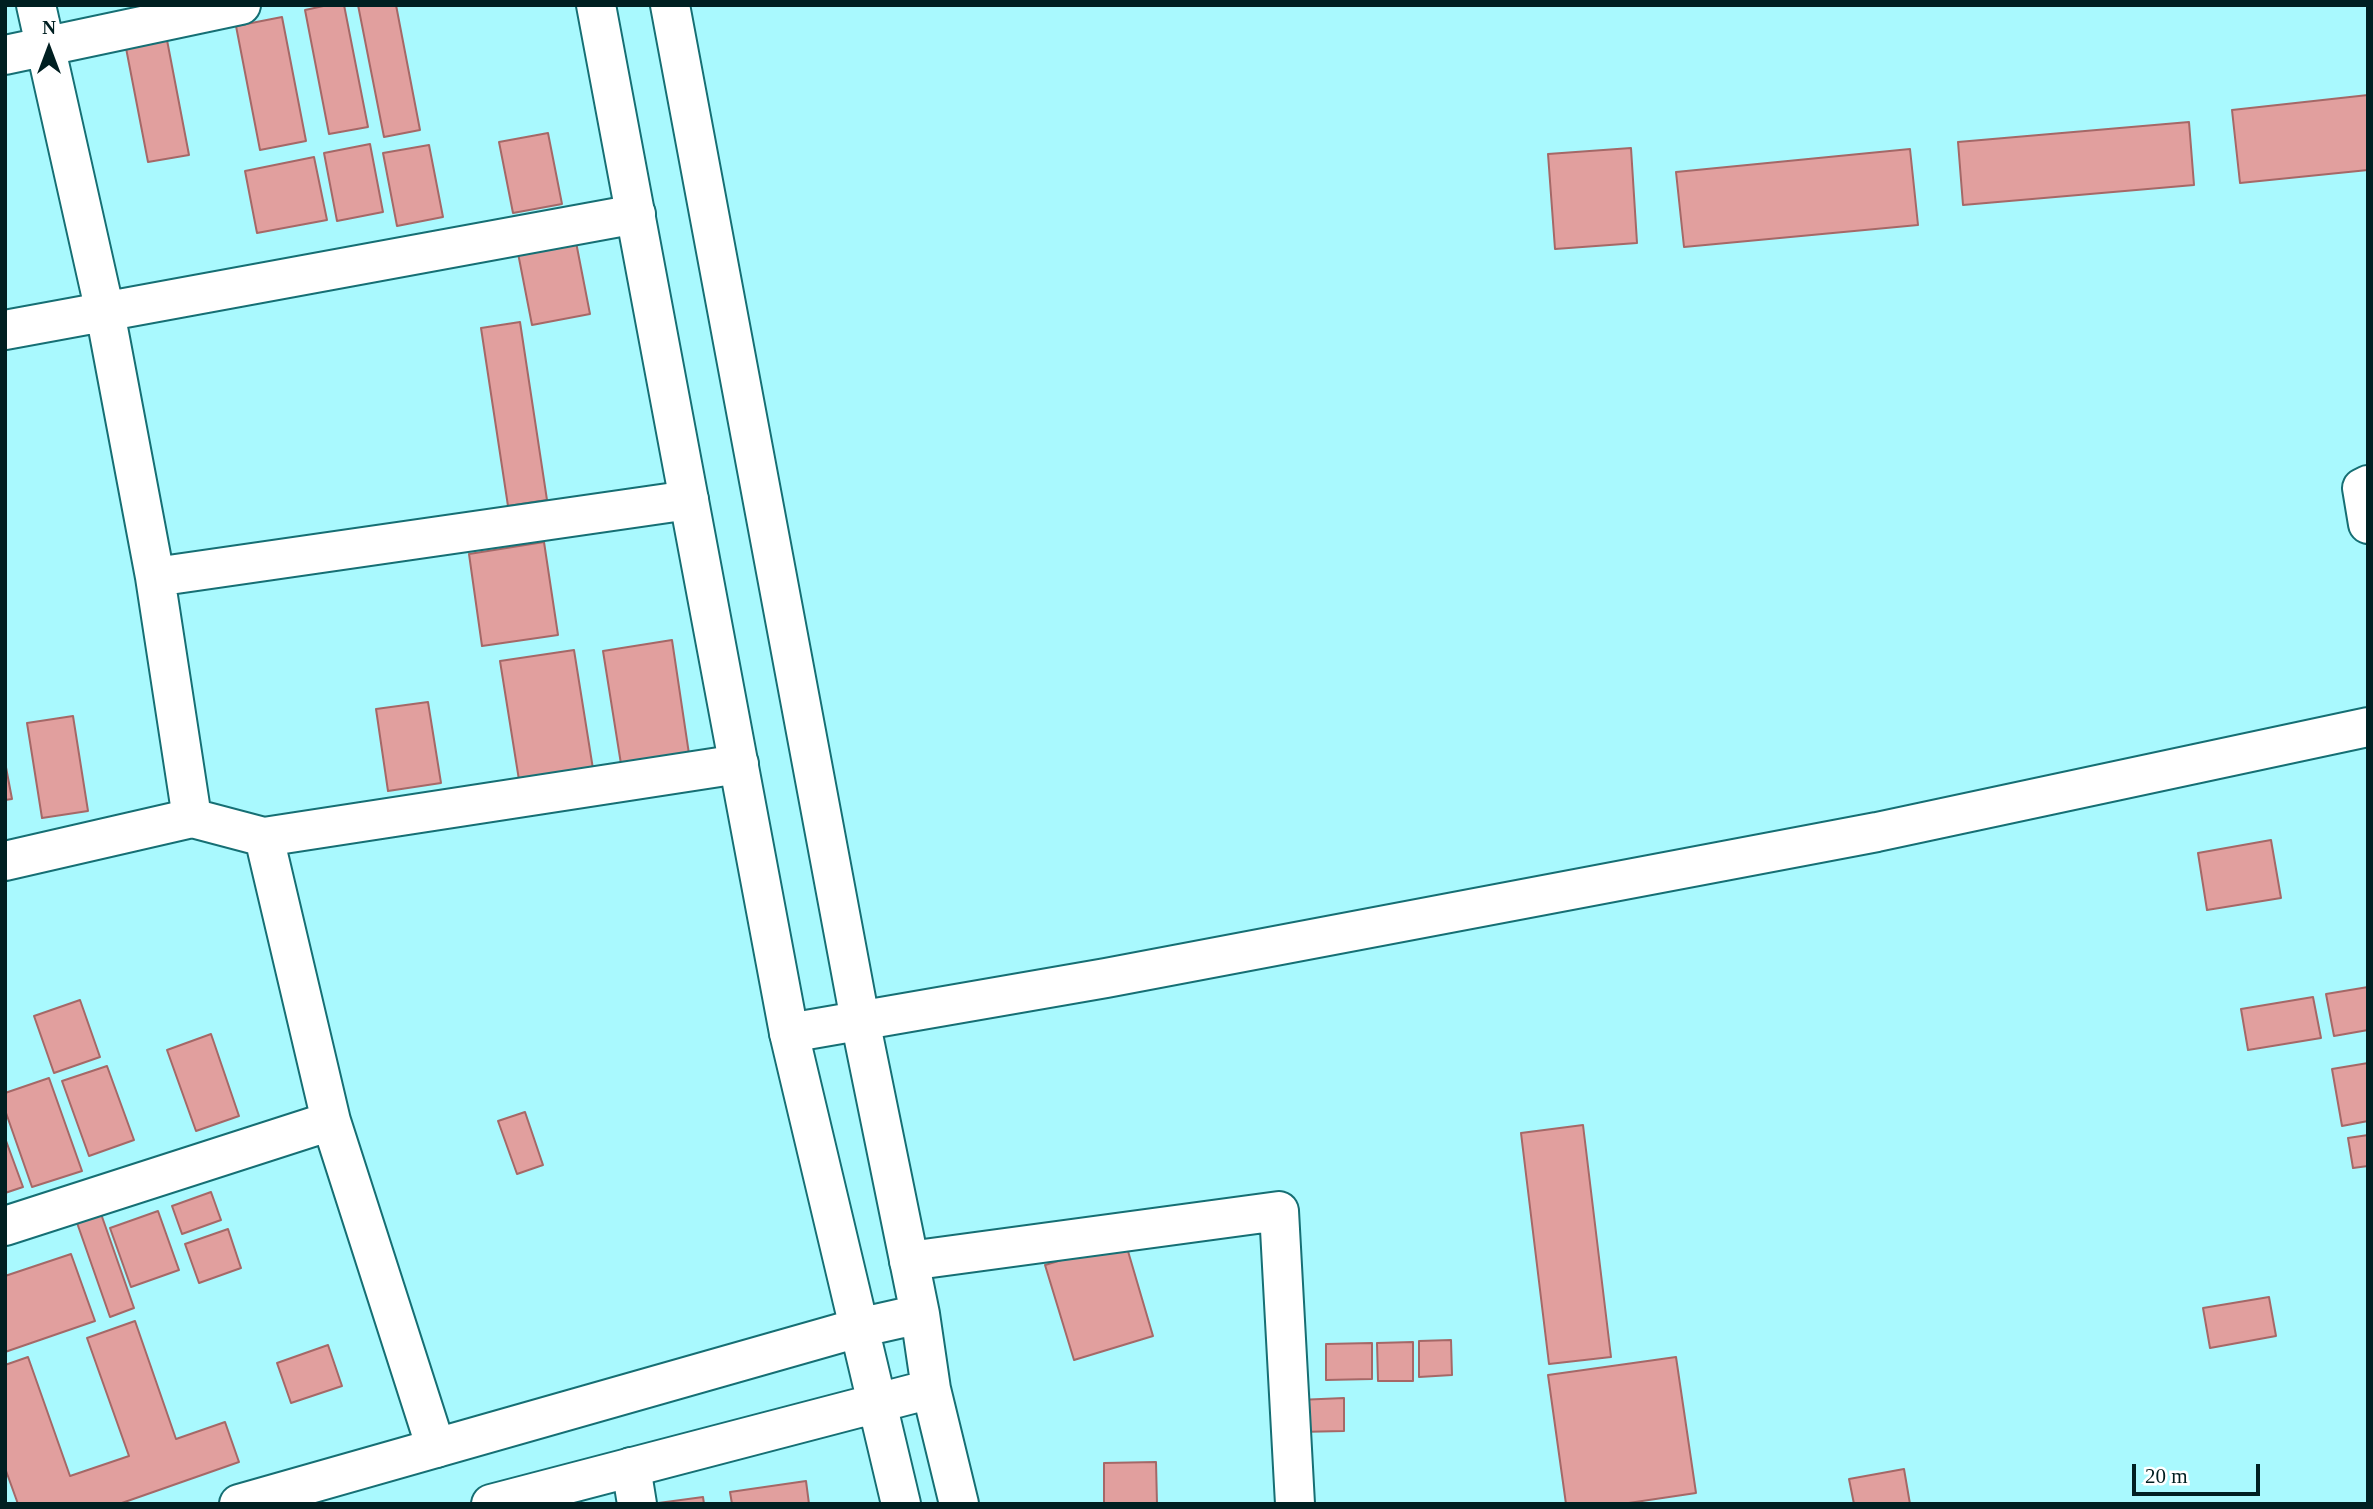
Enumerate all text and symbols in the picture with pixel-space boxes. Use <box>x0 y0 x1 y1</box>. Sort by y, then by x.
north arrow <box>14 14 84 84</box>
text: N <box>42 17 56 38</box>
scale bar <box>2135 1450 2263 1494</box>
text: 20 m <box>2145 1464 2188 1488</box>

